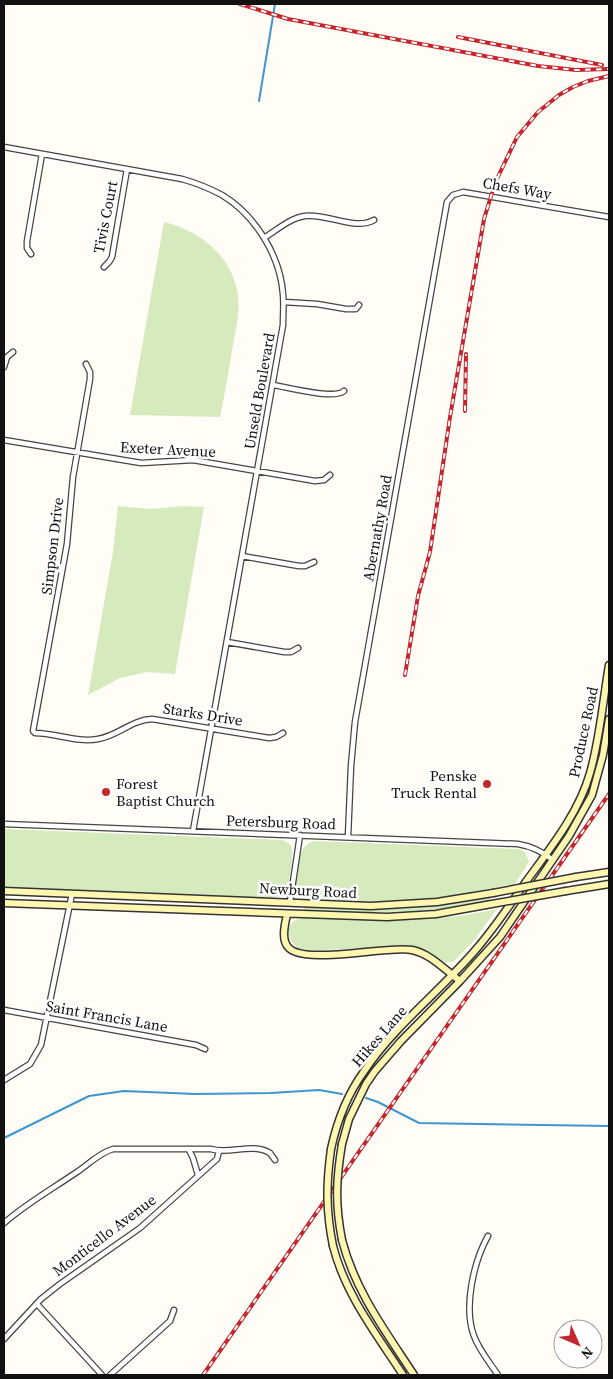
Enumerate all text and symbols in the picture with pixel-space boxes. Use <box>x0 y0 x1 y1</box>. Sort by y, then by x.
street label: Chefs Way <box>481 172 553 204</box>
street label: Tivis Court <box>88 179 122 255</box>
street label: Unseld Boulevard <box>238 331 280 451</box>
street label: Exeter Avenue <box>120 436 217 462</box>
street label: Abernathy Road <box>357 473 397 583</box>
street label: Simpson Drive <box>36 496 68 596</box>
street label: Produce Road <box>563 684 603 779</box>
street label: Starks Drive <box>162 697 245 731</box>
place label: Penske Truck Rental <box>391 765 478 803</box>
place label: Forest Baptist Church <box>116 773 215 811</box>
marker: Penske Truck Rental <box>481 778 493 790</box>
marker: Forest Baptist Church <box>100 786 112 798</box>
street label: Petersburg Road <box>226 810 337 834</box>
street label: Newburg Road <box>258 877 358 903</box>
street label: Saint Francis Lane <box>44 995 170 1037</box>
street label: Hikes Lane <box>346 1001 412 1071</box>
street label: Monticello Avenue <box>48 1189 160 1281</box>
north arrow <box>553 1319 603 1369</box>
text: N <box>577 1343 598 1364</box>

